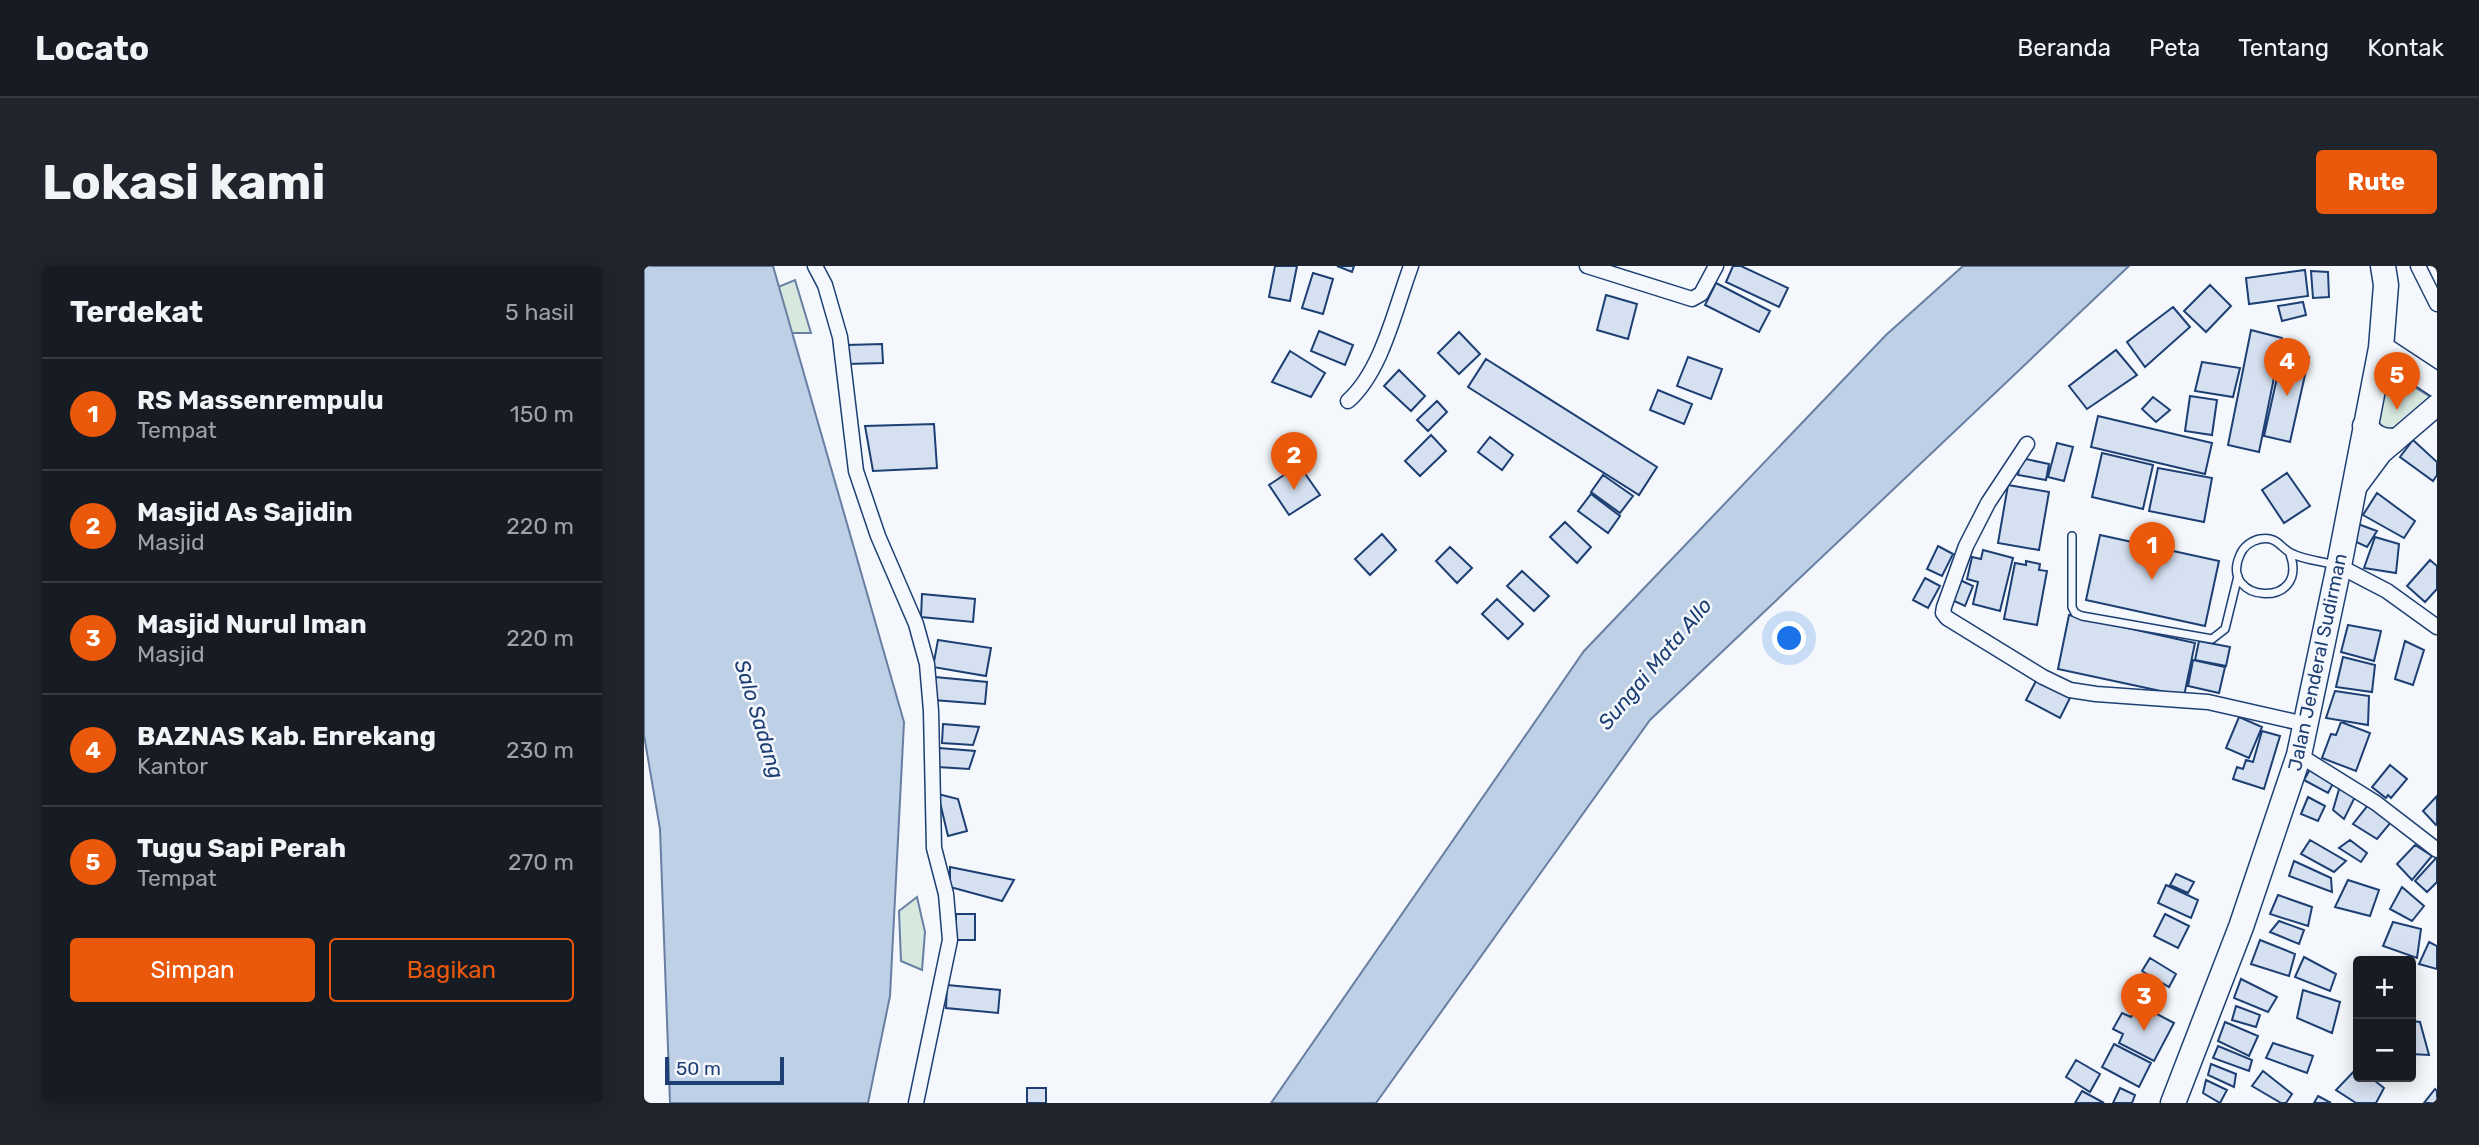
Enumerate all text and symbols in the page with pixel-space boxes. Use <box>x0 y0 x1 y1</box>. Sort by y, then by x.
text: Locato <box>35 29 149 68</box>
text: Beranda <box>2017 34 2111 62</box>
text: Peta <box>2149 34 2200 62</box>
text: Tentang <box>2238 34 2329 62</box>
text: Kontak <box>2367 34 2444 62</box>
button: Rute <box>2316 150 2437 214</box>
text: Lokasi kami <box>42 153 326 211</box>
text: Terdekat <box>70 294 203 330</box>
text: 5 hasil <box>505 298 574 326</box>
pin: 4 <box>2264 338 2310 396</box>
pin: 5 <box>2374 352 2420 410</box>
text: RS Massenrempulu <box>137 385 384 416</box>
text: 1 <box>87 400 99 428</box>
text: 150 m <box>510 400 574 428</box>
text: Tempat <box>137 416 217 444</box>
pin: 2 <box>1271 432 1317 490</box>
text: Masjid As Sajidin <box>137 497 353 528</box>
text: 2 <box>86 512 100 540</box>
text: 220 m <box>506 512 574 540</box>
pin: 1 <box>2129 522 2175 580</box>
text: Masjid <box>137 528 205 556</box>
street label: Jalan Jenderal Sudirman <box>2283 551 2352 773</box>
water label: Sungai Mata Allo <box>1592 593 1717 735</box>
text: Masjid Nurul Iman <box>137 609 367 640</box>
your location <box>1772 621 1806 655</box>
text: 3 <box>85 624 101 652</box>
text: 220 m <box>506 624 574 652</box>
text: Masjid <box>137 640 205 668</box>
water label: Salo Sadang <box>730 656 789 781</box>
text: BAZNAS Kab. Enrekang <box>137 721 436 752</box>
text: 4 <box>85 736 101 764</box>
text: 230 m <box>506 736 574 764</box>
text: Kantor <box>137 752 208 780</box>
text: Tugu Sapi Perah <box>137 833 346 864</box>
text: 5 <box>86 848 100 876</box>
text: 270 m <box>508 848 574 876</box>
text: Tempat <box>137 864 217 892</box>
button: Simpan <box>70 938 315 1002</box>
button: Bagikan <box>329 938 574 1002</box>
map controls <box>2353 956 2416 1082</box>
button: + <box>2353 956 2416 1019</box>
pin: 3 <box>2121 973 2167 1031</box>
button: − <box>2353 1019 2416 1082</box>
scale bar <box>665 1054 784 1086</box>
text: 50 m <box>676 1057 721 1080</box>

